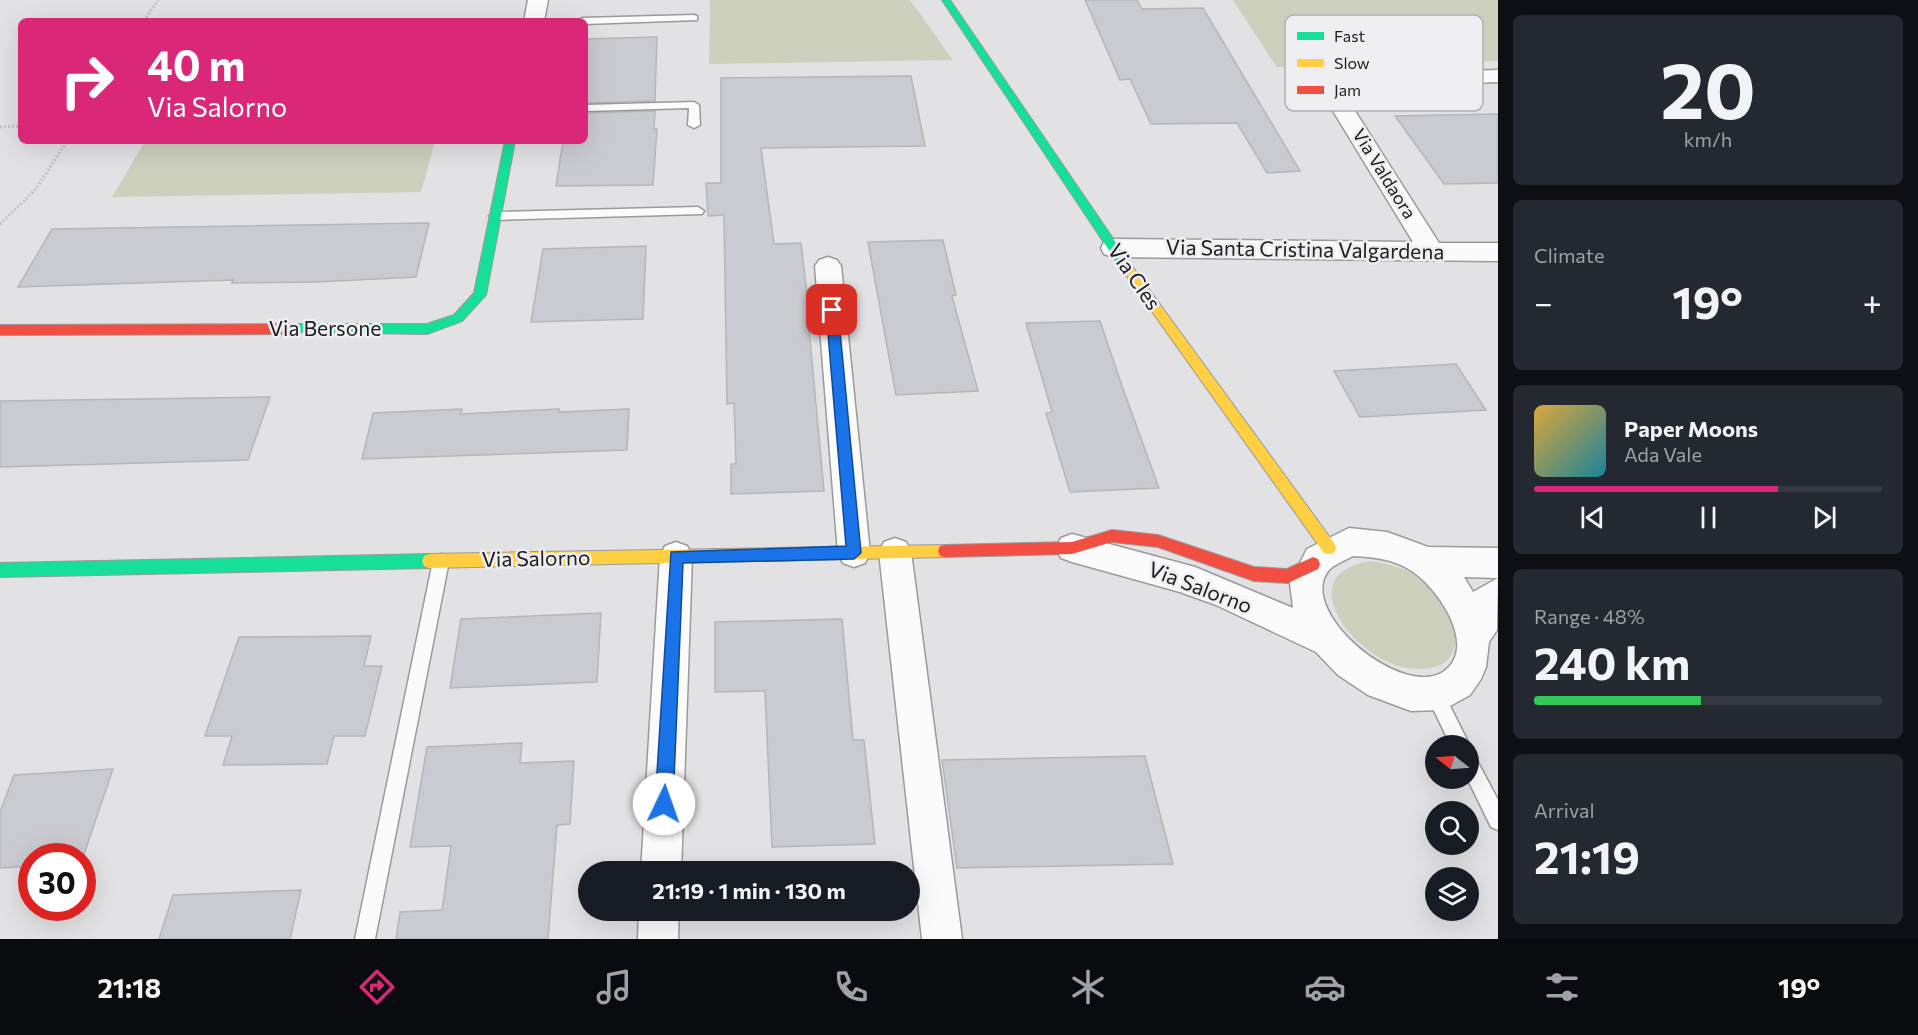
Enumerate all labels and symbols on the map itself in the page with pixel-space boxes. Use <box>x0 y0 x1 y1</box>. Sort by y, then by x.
legend <box>1285 15 1483 111</box>
text: Fast <box>1334 26 1365 45</box>
text: Slow <box>1334 53 1370 72</box>
text: Jam <box>1334 80 1361 99</box>
street label: Via Valdaora <box>1348 124 1421 223</box>
street label: Via Santa Cristina Valgardena <box>1166 234 1445 263</box>
street label: Via Cles <box>1103 238 1167 314</box>
pin <box>806 284 857 335</box>
street label: Via Bersone <box>269 315 381 340</box>
street label: Via Salorno <box>481 544 591 571</box>
street label: Via Salorno <box>1145 555 1256 618</box>
north arrow <box>1425 735 1479 789</box>
position arrow <box>632 772 696 836</box>
speed limit sign: 30 <box>18 843 96 921</box>

